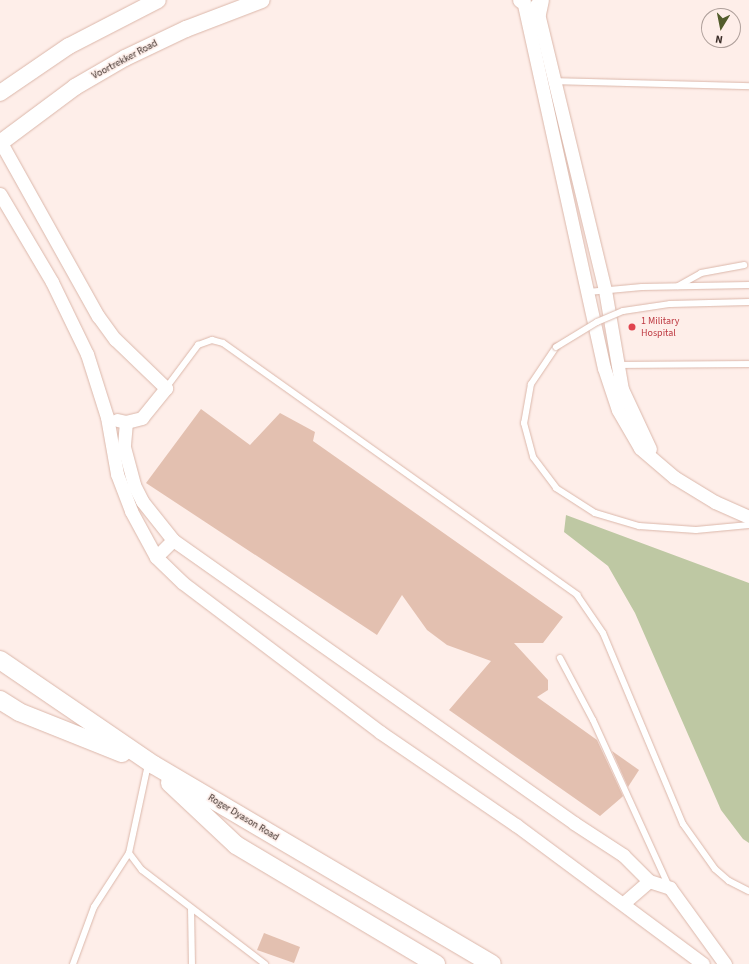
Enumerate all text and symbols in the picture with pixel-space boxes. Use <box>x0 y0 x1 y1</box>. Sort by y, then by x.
north arrow <box>701 8 741 48</box>
text: N <box>714 31 724 47</box>
street label: Voortrekker Road <box>90 38 160 82</box>
place label: 1 Military Hospital <box>641 315 679 338</box>
marker: 1 Military Hospital <box>626 321 638 333</box>
street label: Roger Dyason Road <box>205 792 281 844</box>

